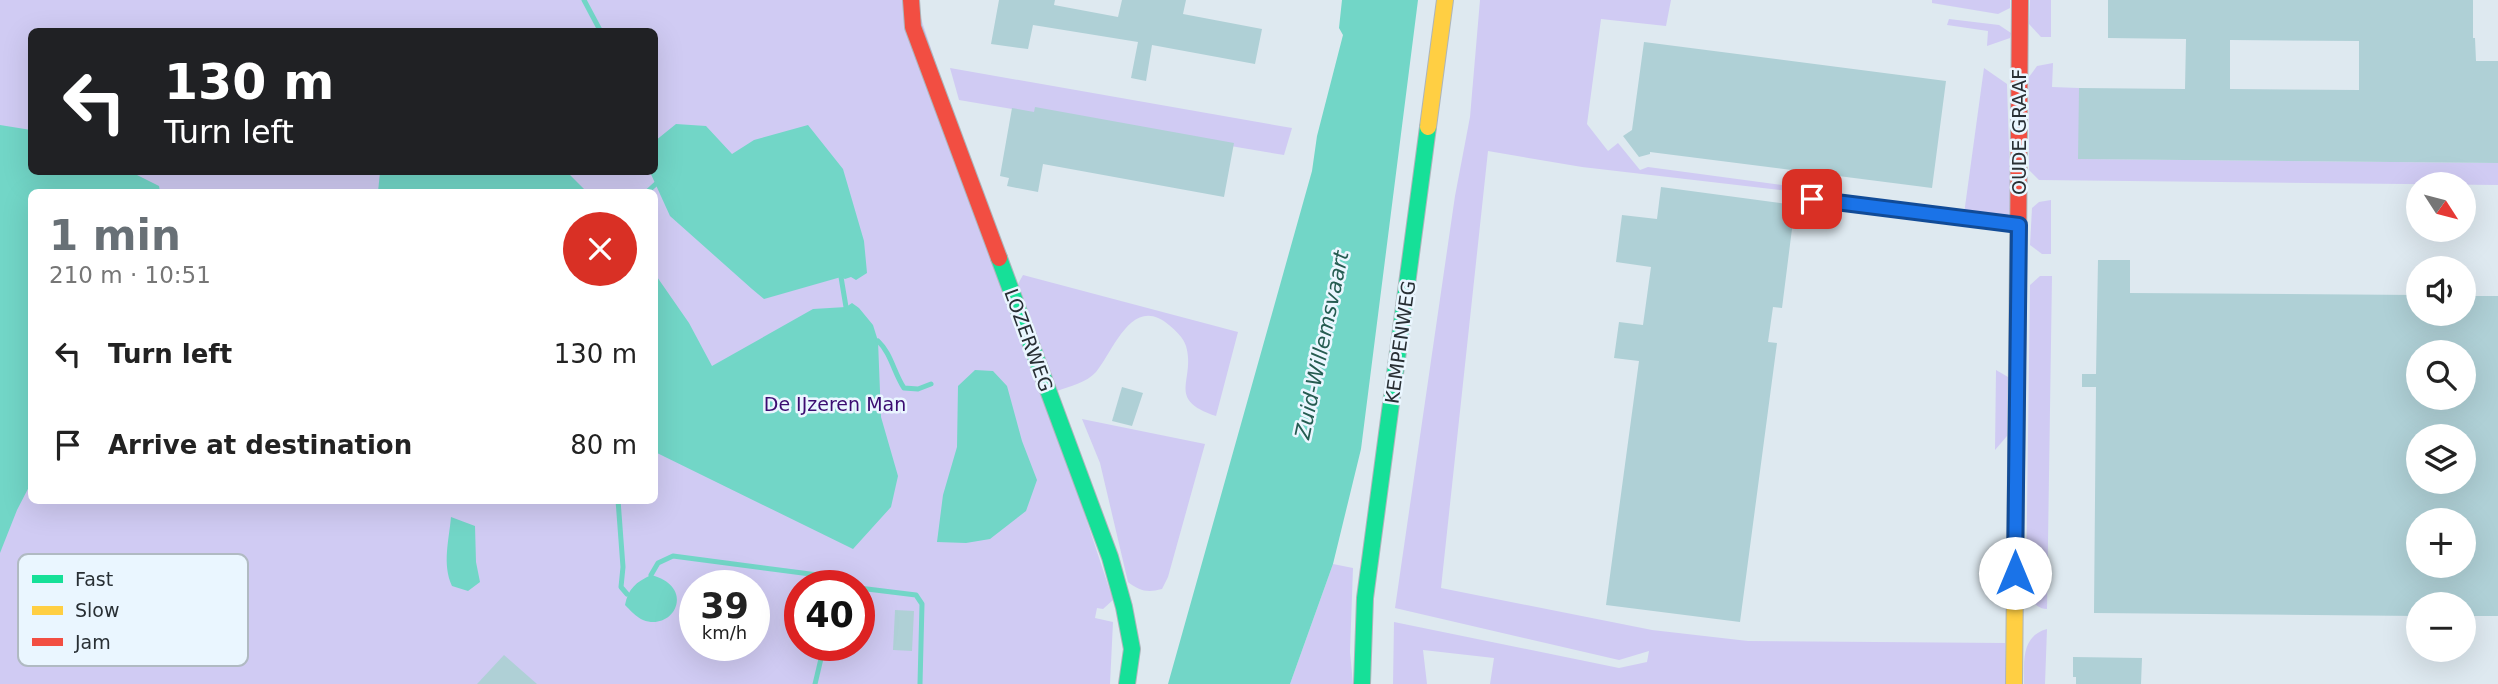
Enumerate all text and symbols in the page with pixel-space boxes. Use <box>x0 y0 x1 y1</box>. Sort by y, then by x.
text: 130 m <box>164 54 334 111</box>
icon: left <box>49 56 140 147</box>
street label: OUDE GRAAF <box>2008 69 2030 195</box>
text: Turn left <box>164 113 294 151</box>
pin <box>1782 169 1842 229</box>
north arrow <box>2406 172 2476 242</box>
map controls <box>2406 172 2476 662</box>
icon: arrive <box>1793 180 1831 218</box>
text: 1 min <box>49 211 181 260</box>
button: close <box>563 212 637 286</box>
water label: Zuid-Willemsvaart <box>1290 248 1354 442</box>
button: sound <box>2406 256 2476 326</box>
text: 210 m · 10:51 <box>49 262 211 288</box>
street label: KEMPENWEG <box>1380 279 1420 405</box>
street label: LOZERWEG <box>1000 286 1058 394</box>
icon: left <box>49 335 87 373</box>
text: Turn left <box>108 339 232 369</box>
text: 130 m <box>554 339 637 369</box>
button: search <box>2406 340 2476 410</box>
park label: De IJzeren Man <box>764 393 906 415</box>
button: layers <box>2406 424 2476 494</box>
icon: arrive <box>49 426 87 464</box>
text: Arrive at destination <box>108 430 412 460</box>
text: 80 m <box>570 430 637 460</box>
button: + <box>2406 508 2476 578</box>
position arrow <box>1978 536 2052 610</box>
legend <box>18 554 248 666</box>
text: Fast <box>75 568 113 590</box>
speed limit sign: 40 <box>784 570 875 661</box>
text: 39 <box>700 586 749 626</box>
button: − <box>2406 592 2476 662</box>
text: Slow <box>75 599 120 621</box>
text: km/h <box>702 622 747 643</box>
text: Jam <box>74 631 111 653</box>

